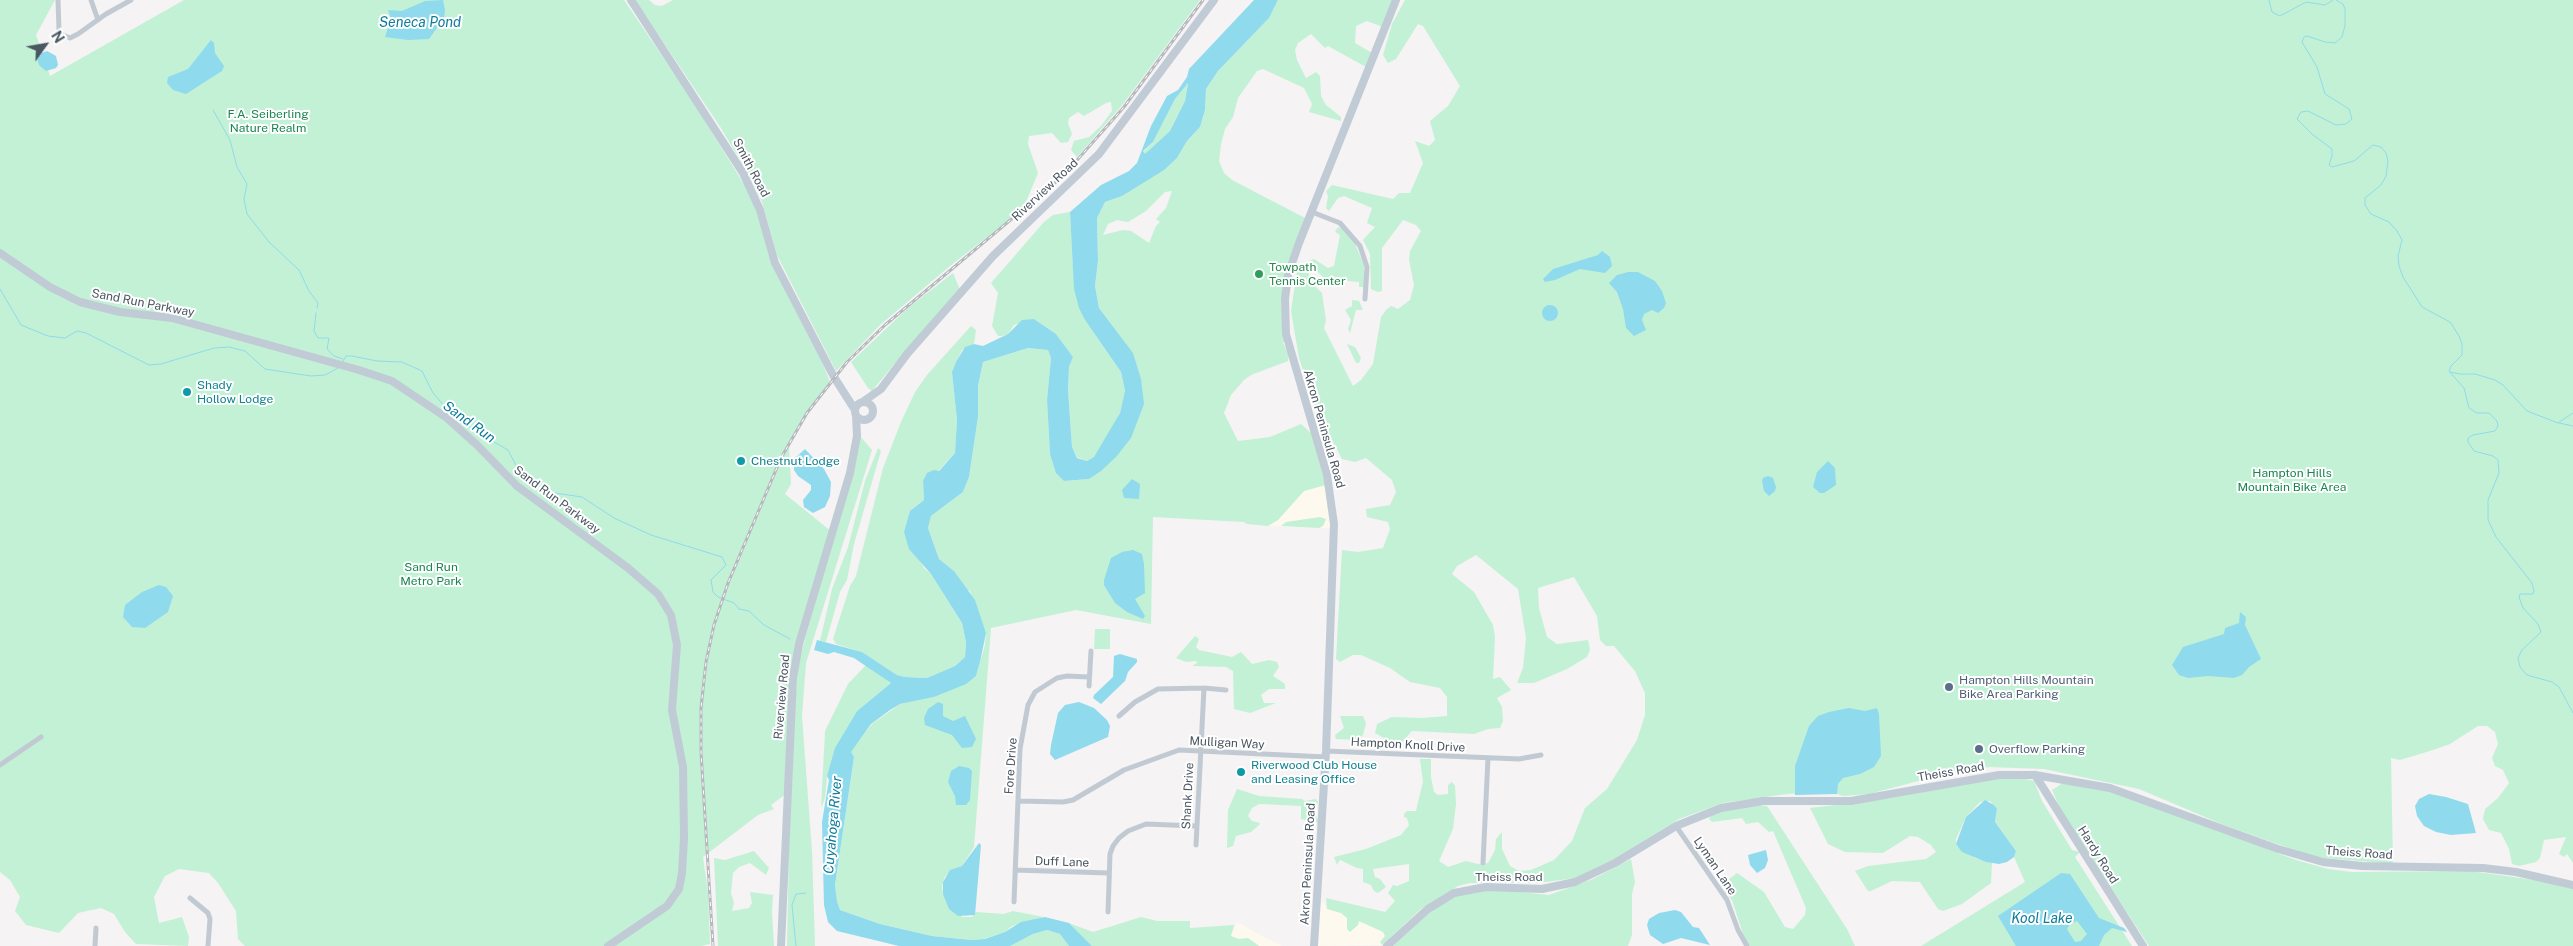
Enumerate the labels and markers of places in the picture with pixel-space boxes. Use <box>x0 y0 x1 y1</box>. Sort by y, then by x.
place label: Towpath Tennis Center <box>1269 260 1346 288</box>
marker: Towpath Tennis Center <box>1253 268 1265 280</box>
place label: Shady Hollow Lodge <box>197 378 273 406</box>
marker: Shady Hollow Lodge <box>181 386 193 398</box>
place label: Chestnut Lodge <box>751 454 840 468</box>
marker: Chestnut Lodge <box>735 455 747 467</box>
place label: Hampton Hills Mountain Bike Area Parking <box>1959 673 2094 701</box>
marker: Hampton Hills Mountain Bike Area Parking <box>1943 681 1955 693</box>
place label: Overflow Parking <box>1989 742 2085 756</box>
marker: Overflow Parking <box>1973 743 1985 755</box>
place label: Riverwood Club House and Leasing Office <box>1251 758 1377 786</box>
marker: Riverwood Club House and Leasing Office <box>1235 766 1247 778</box>

